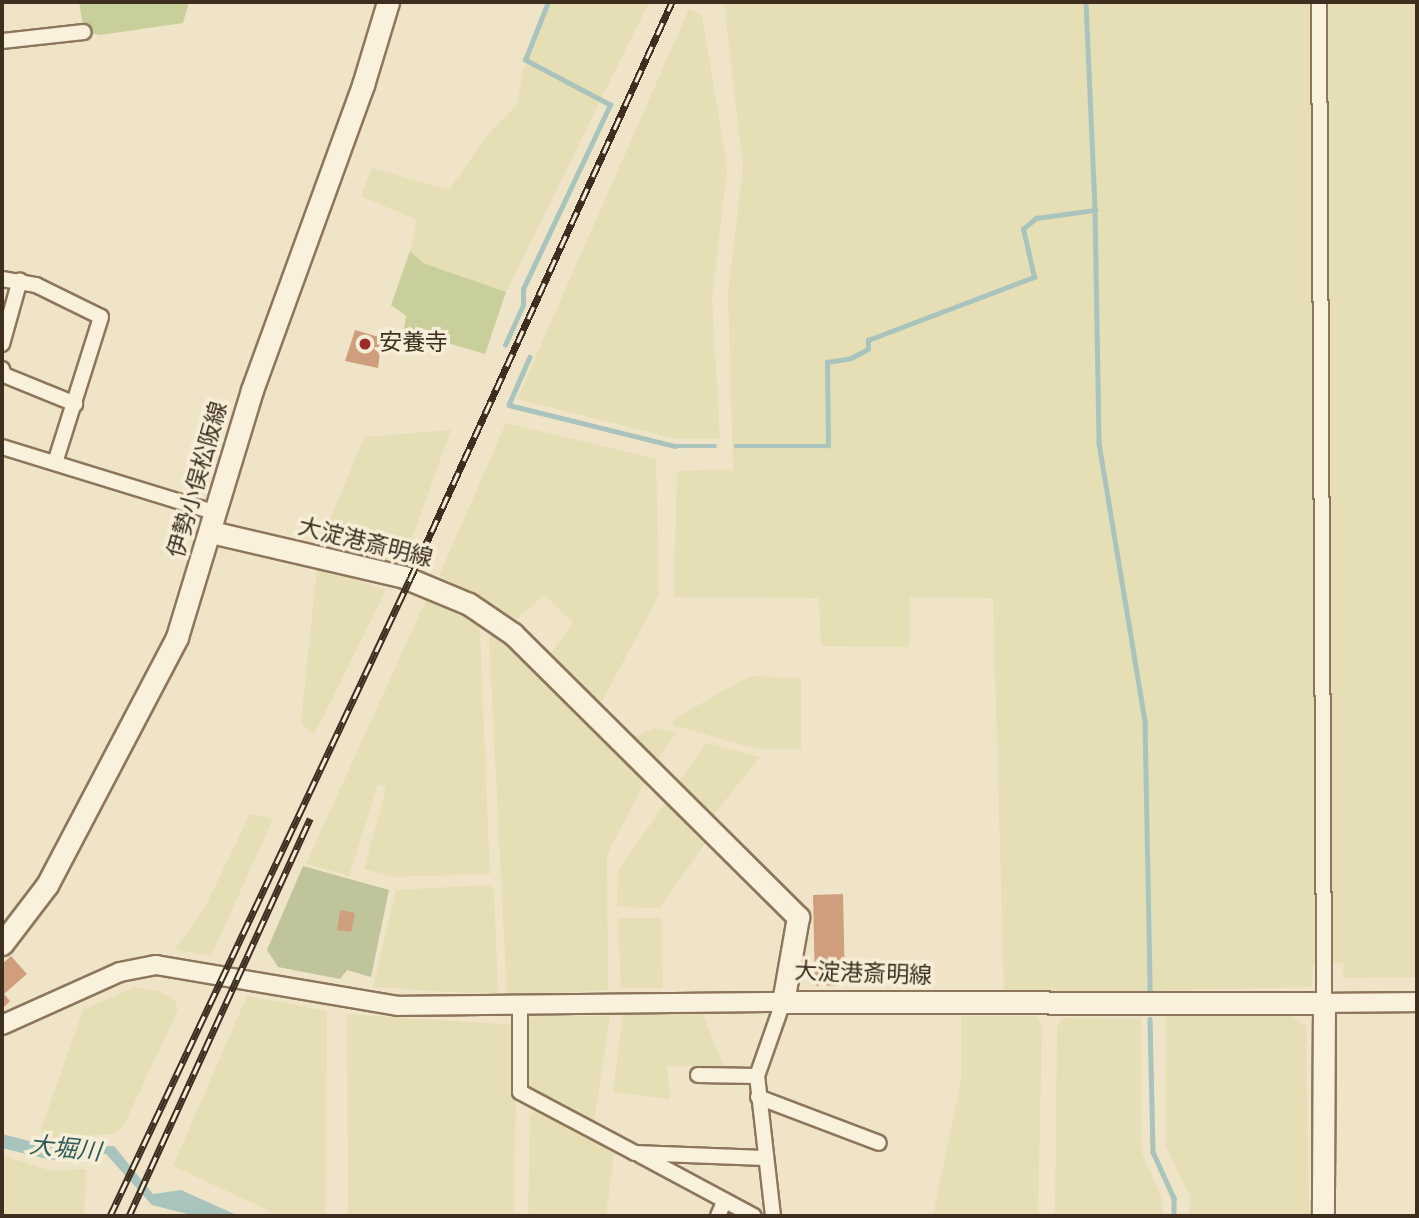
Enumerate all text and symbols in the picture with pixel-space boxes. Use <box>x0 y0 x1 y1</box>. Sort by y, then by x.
place label: 安養寺 <box>379 330 448 358</box>
marker: 安養寺 <box>357 336 373 352</box>
street label: 伊勢小俣松阪線 <box>164 399 234 561</box>
street label: 大淀港斎明線 <box>295 514 435 574</box>
street label: 大淀港斎明線 <box>794 959 932 991</box>
water label: 大堀川 <box>28 1132 102 1168</box>

